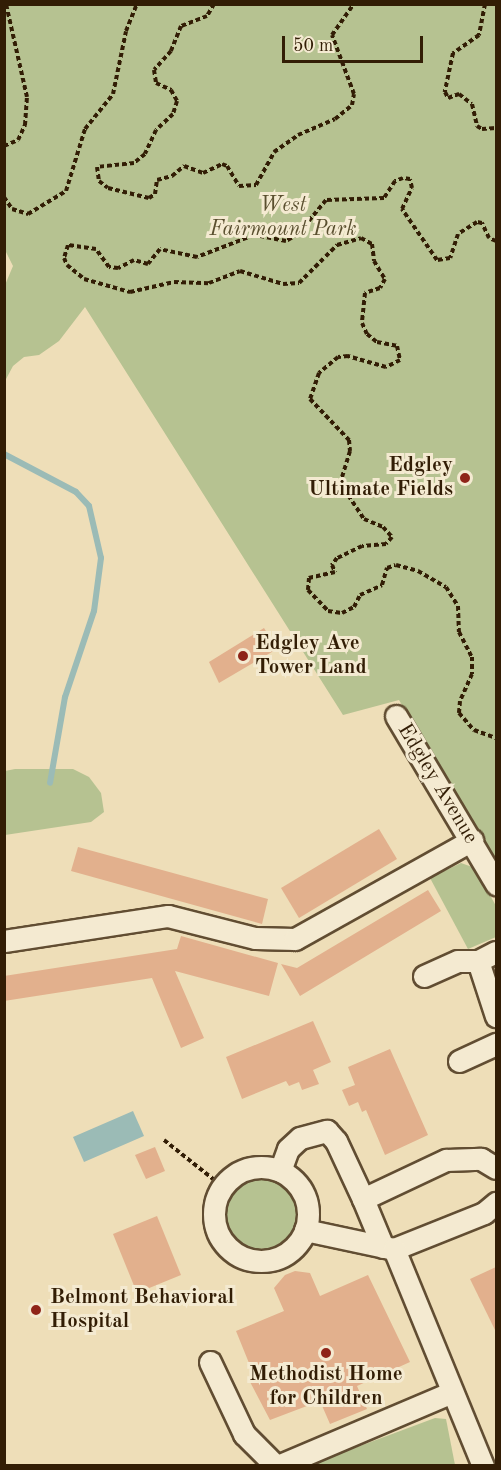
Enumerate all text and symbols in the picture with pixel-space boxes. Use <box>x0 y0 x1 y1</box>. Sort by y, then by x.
scale bar <box>285 24 426 62</box>
text: 50 m <box>293 37 333 55</box>
park label: West Fairmount Park <box>210 193 356 243</box>
place label: Edgley Ultimate Fields <box>308 453 453 503</box>
marker: Edgley Ultimate Fields <box>458 471 472 485</box>
place label: Edgley Ave Tower Land <box>255 631 367 681</box>
marker: Edgley Ave Tower Land <box>236 649 250 663</box>
street label: Edgley Avenue <box>391 719 483 849</box>
place label: Belmont Behavioral Hospital <box>50 1285 234 1335</box>
marker: Belmont Behavioral Hospital <box>27 1301 45 1319</box>
marker: Methodist Home for Children <box>319 1346 333 1360</box>
place label: Methodist Home for Children <box>249 1362 403 1412</box>

